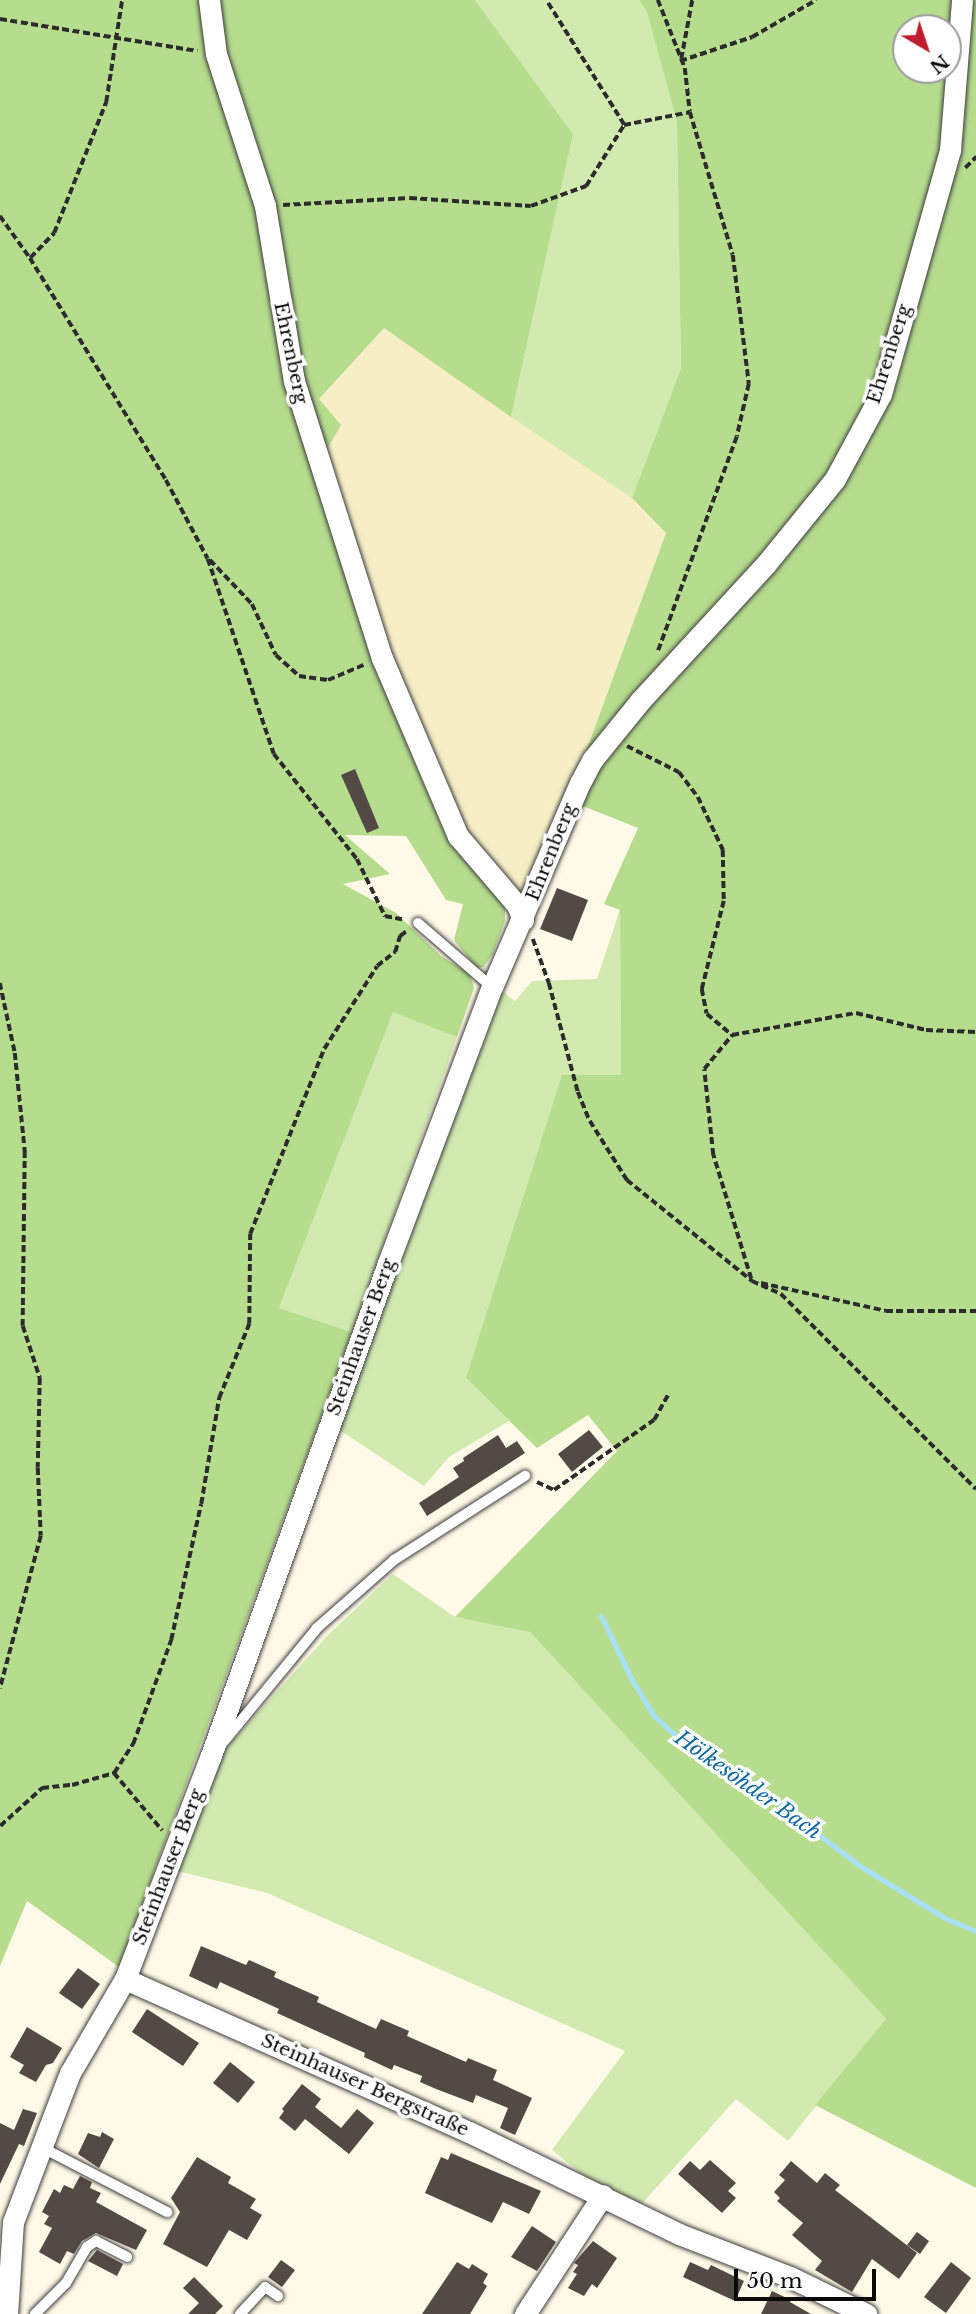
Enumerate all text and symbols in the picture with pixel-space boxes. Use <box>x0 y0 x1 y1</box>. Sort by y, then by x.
north arrow <box>892 14 962 84</box>
text: N <box>925 50 953 79</box>
street label: Ehrenberg <box>269 300 313 406</box>
street label: Ehrenberg <box>862 301 916 407</box>
street label: Ehrenberg <box>521 800 581 904</box>
street label: Steinhauser Berg <box>322 1255 400 1419</box>
water label: Hölkesöhder Bach <box>670 1725 826 1845</box>
street label: Steinhauser Berg <box>128 1785 208 1949</box>
street label: Steinhauser Bergstraße <box>257 2029 473 2141</box>
scale bar <box>738 2254 880 2298</box>
text: 50 m <box>747 2268 802 2294</box>

